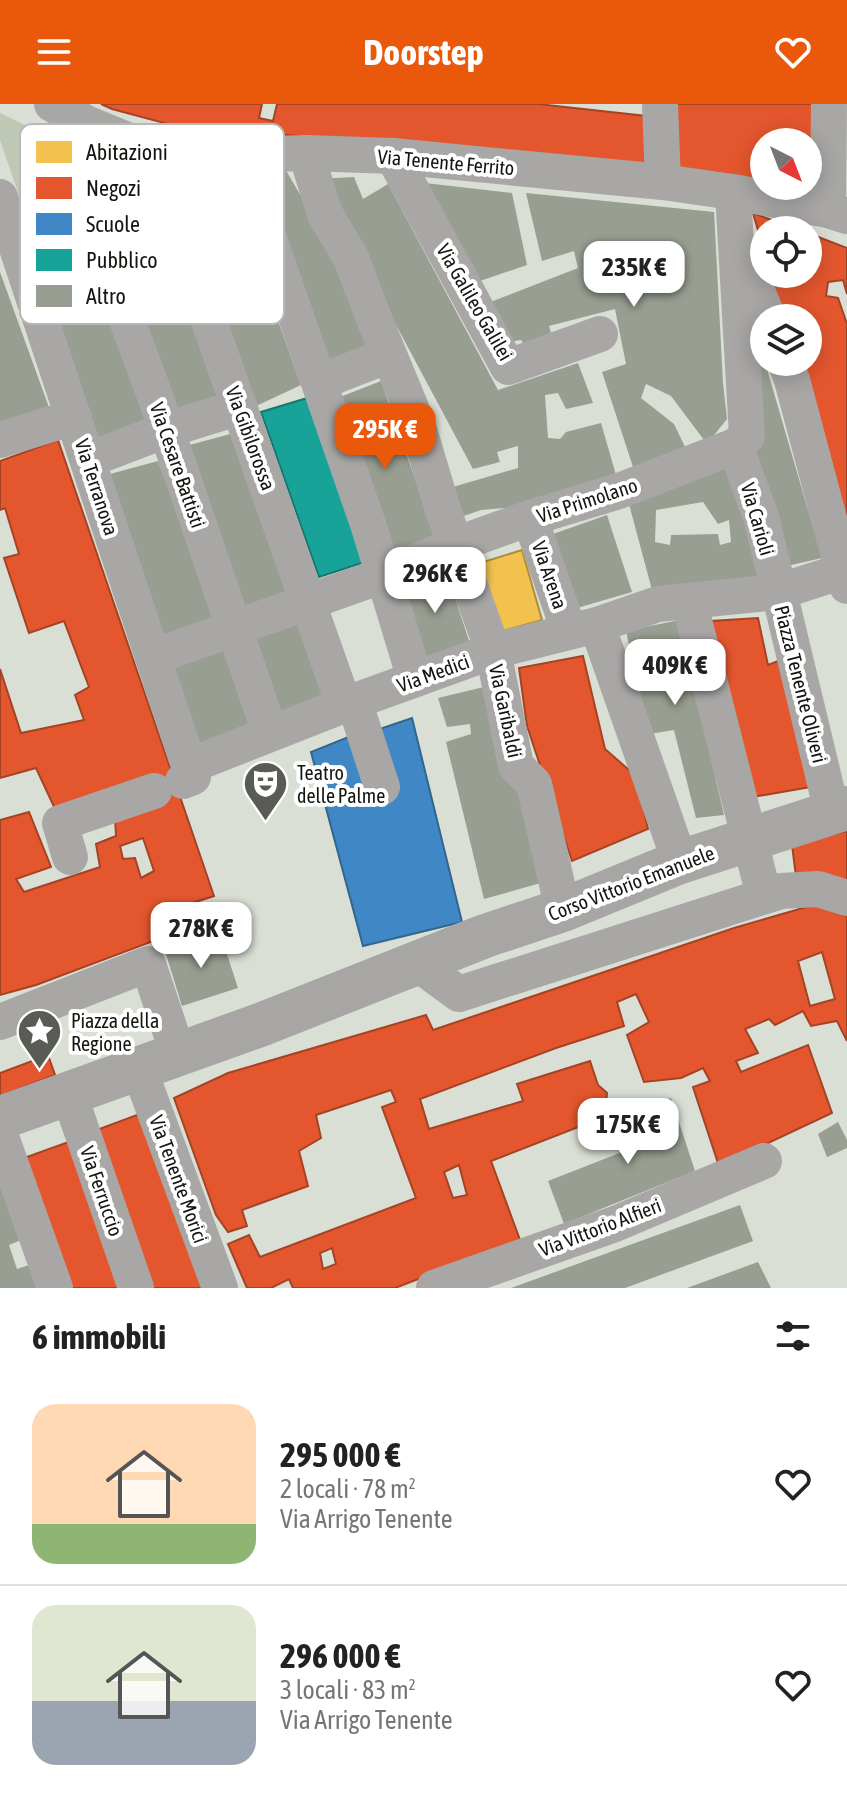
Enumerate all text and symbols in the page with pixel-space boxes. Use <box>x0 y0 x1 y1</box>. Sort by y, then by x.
icon: menu <box>32 30 76 74</box>
icon: heart <box>771 30 815 74</box>
text: Doorstep <box>363 31 484 73</box>
legend <box>20 124 284 324</box>
north arrow <box>750 128 822 200</box>
map controls <box>750 128 822 376</box>
text: Abitazioni <box>86 139 168 165</box>
street label: Via Tenente Ferrito <box>377 145 515 179</box>
text: Negozi <box>86 175 141 201</box>
text: Scuole <box>86 211 140 237</box>
button: locate <box>750 216 822 288</box>
street label: Via Galileo Galilei <box>432 240 518 364</box>
pin: 235K € <box>569 241 699 309</box>
text: Pubblico <box>86 247 158 273</box>
text: 235K € <box>602 252 666 282</box>
text: Altro <box>86 283 126 309</box>
button: layers <box>750 304 822 376</box>
street label: Via Gibilorossa <box>222 383 280 493</box>
street label: Via Cesare Battisti <box>146 399 210 531</box>
pin: 295K € <box>320 403 450 471</box>
text: 295K € <box>353 414 417 444</box>
street label: Via Terranova <box>71 436 123 538</box>
street label: Via Primolano <box>534 473 640 527</box>
street label: Via Carioli <box>737 480 779 558</box>
street label: Via Arena <box>528 538 572 612</box>
pin: 296K € <box>370 547 500 615</box>
text: 296K € <box>403 558 467 588</box>
street label: Piazza Tenente Oliveri <box>770 603 832 765</box>
pin: 409K € <box>610 639 740 707</box>
street label: Via Medici <box>394 649 472 697</box>
text: 409K € <box>643 650 707 680</box>
street label: Via Garibaldi <box>485 662 527 760</box>
theatre icon: Teatro delle Palme <box>242 759 290 822</box>
place label: Teatro delle Palme <box>297 761 385 807</box>
street label: Corso Vittorio Emanuele <box>545 841 717 925</box>
pin: 278K € <box>136 902 266 970</box>
text: 278K € <box>169 913 233 943</box>
place icon: Piazza della Regione <box>16 1008 64 1071</box>
place label: Piazza della Regione <box>71 1009 159 1055</box>
pin: 175K € <box>563 1098 693 1166</box>
text: 175K € <box>596 1109 660 1139</box>
street label: Via Tenente Morici <box>145 1112 213 1246</box>
street label: Via Ferruccio <box>76 1143 128 1239</box>
street label: Via Vittorio Alfieri <box>536 1193 664 1261</box>
icon: filters <box>771 1314 815 1358</box>
text: 6 immobili <box>32 1317 166 1356</box>
text: 295 000 € <box>280 1435 401 1474</box>
icon: home <box>96 1436 192 1532</box>
icon: heart <box>771 1462 815 1506</box>
text: 2 locali · 78 m² <box>280 1474 416 1504</box>
text: Via Arrigo Tenente <box>280 1504 453 1534</box>
text: 296 000 € <box>280 1636 401 1675</box>
icon: home <box>96 1637 192 1733</box>
icon: heart <box>771 1663 815 1707</box>
text: 3 locali · 83 m² <box>280 1675 416 1705</box>
text: Via Arrigo Tenente <box>280 1705 453 1735</box>

